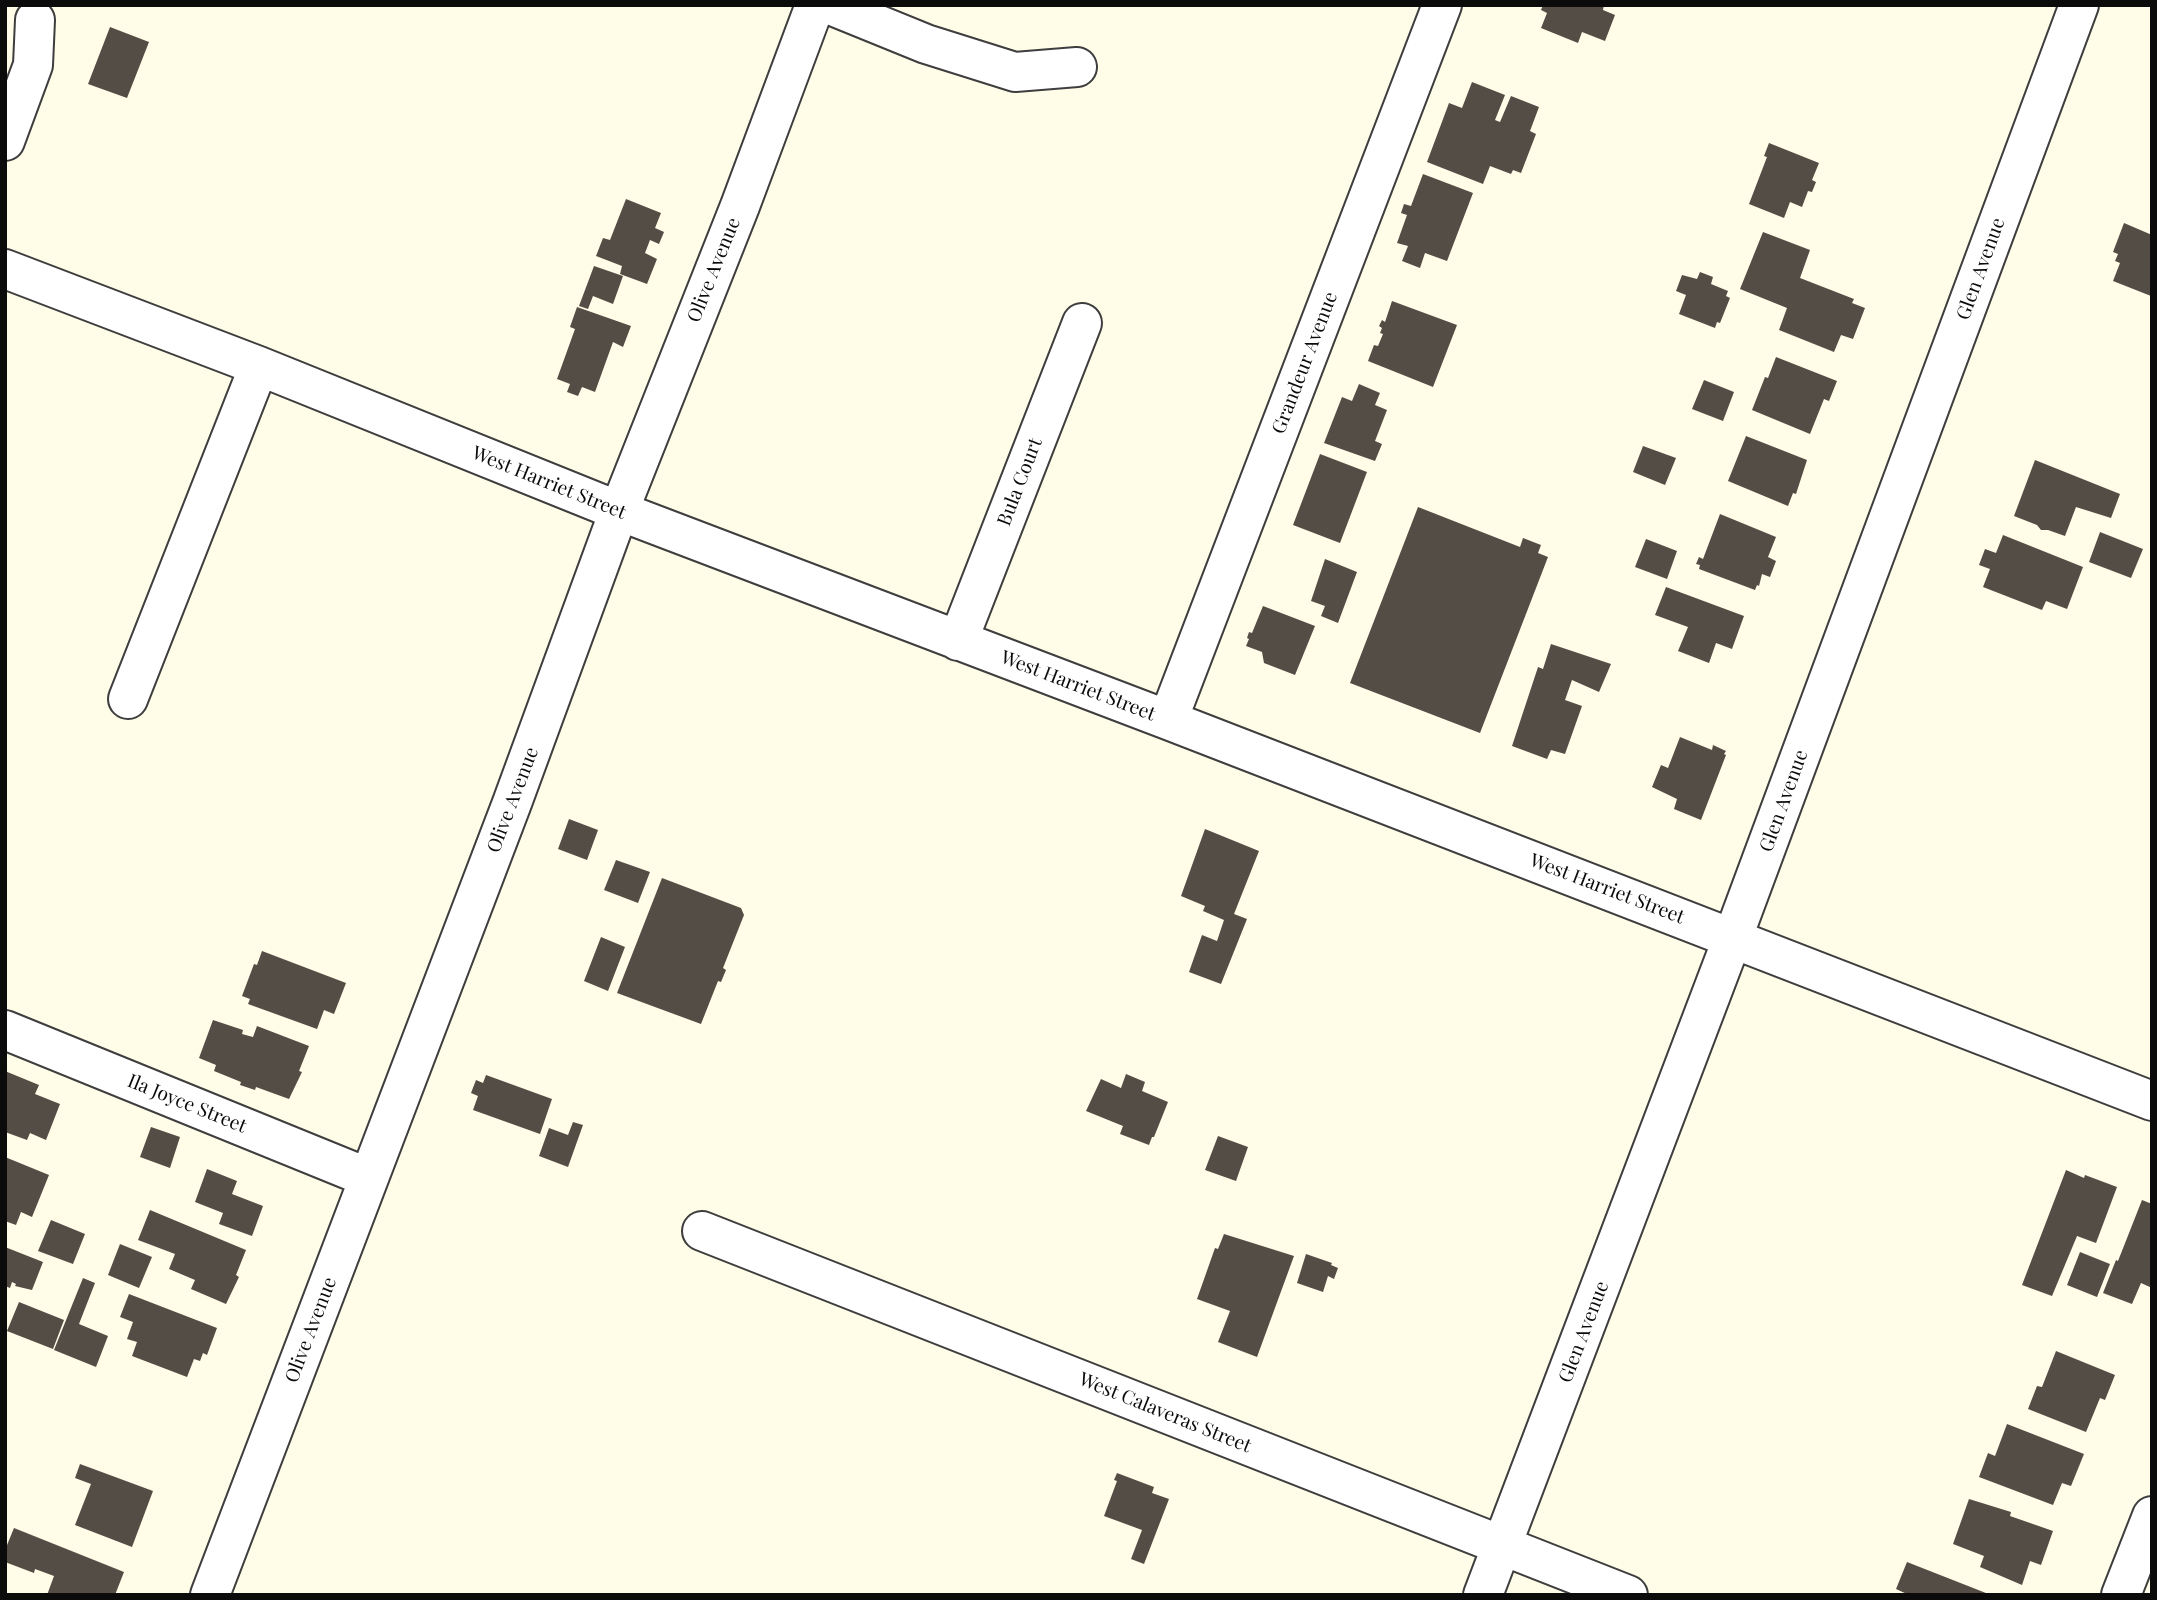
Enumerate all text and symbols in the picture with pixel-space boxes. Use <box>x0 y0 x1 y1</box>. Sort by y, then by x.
street label: Olive Avenue <box>683 214 745 326</box>
street label: Glen Avenue <box>1952 215 2010 323</box>
street label: Grandeur Avenue <box>1267 289 1343 437</box>
street label: Bula Court <box>993 435 1047 529</box>
street label: West Harriet Street <box>469 442 629 524</box>
street label: West Harriet Street <box>997 646 1159 726</box>
street label: Olive Avenue <box>482 744 544 856</box>
street label: Glen Avenue <box>1755 747 1813 855</box>
street label: West Harriet Street <box>1526 849 1688 929</box>
street label: Ila Joyce Street <box>124 1070 250 1138</box>
street label: Olive Avenue <box>280 1274 342 1386</box>
street label: Glen Avenue <box>1554 1278 1614 1386</box>
street label: West Calaveras Street <box>1076 1368 1254 1458</box>

